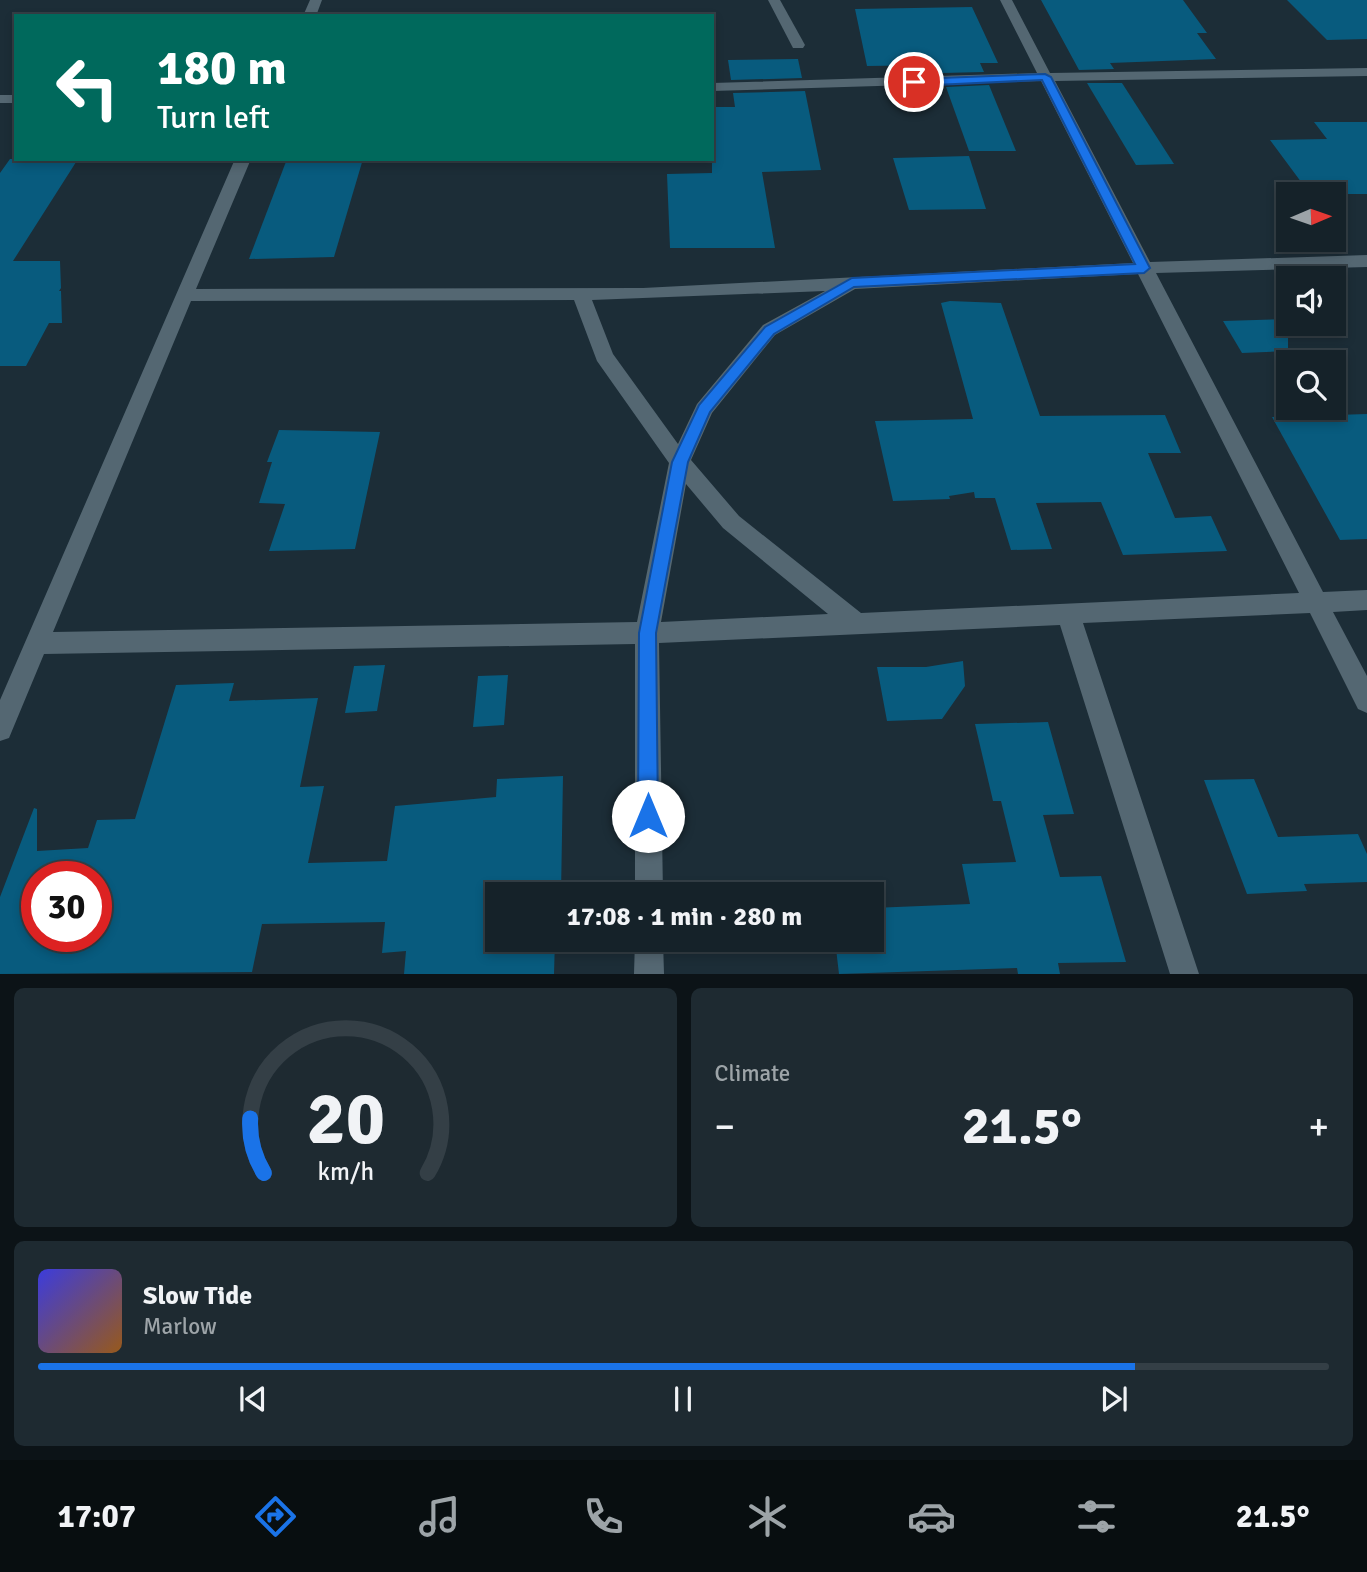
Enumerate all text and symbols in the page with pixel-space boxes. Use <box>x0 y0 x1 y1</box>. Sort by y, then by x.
text: 180 m <box>157 38 287 98</box>
icon: left <box>42 42 133 133</box>
pin <box>884 52 944 112</box>
icon: arrive <box>895 63 933 101</box>
text: Turn left <box>157 98 270 137</box>
north arrow <box>1276 182 1346 252</box>
map controls <box>1276 182 1346 420</box>
button: sound <box>1276 266 1346 336</box>
button: search <box>1276 350 1346 420</box>
position arrow <box>611 779 685 853</box>
speed limit sign: 30 <box>21 861 112 952</box>
text: 17:08 · 1 min · 280 m <box>567 901 802 933</box>
text: Climate <box>715 1059 790 1088</box>
text: 20 <box>306 1076 385 1165</box>
text: 21.5° <box>962 1094 1082 1158</box>
text: − <box>715 1103 735 1150</box>
text: + <box>1308 1103 1329 1150</box>
text: km/h <box>317 1156 374 1187</box>
text: Slow Tide <box>143 1280 252 1312</box>
text: Marlow <box>143 1312 217 1341</box>
icon: previous <box>234 1380 272 1418</box>
icon: pause <box>664 1380 702 1418</box>
icon: next <box>1095 1380 1133 1418</box>
icon: directions <box>251 1492 300 1541</box>
icon: music <box>415 1492 464 1541</box>
icon: phone <box>579 1492 628 1541</box>
icon: climate <box>743 1492 792 1541</box>
icon: car <box>907 1492 956 1541</box>
icon: filters <box>1072 1492 1121 1541</box>
text: 17:07 <box>58 1497 136 1536</box>
text: 21.5° <box>1236 1497 1309 1536</box>

